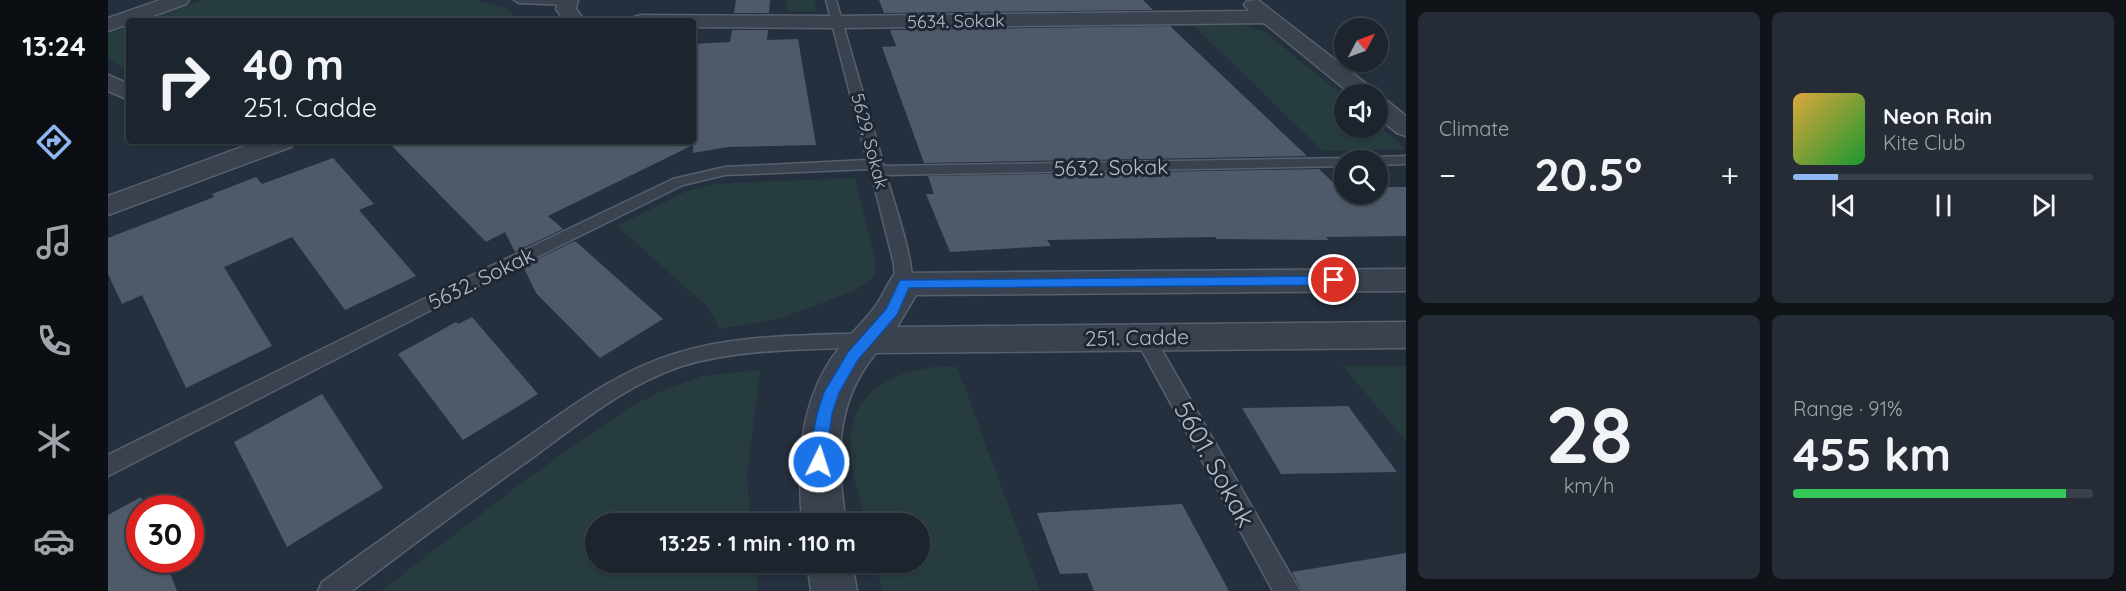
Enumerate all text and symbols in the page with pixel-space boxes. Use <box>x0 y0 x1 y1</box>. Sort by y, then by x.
street label: 5634. Sokak <box>907 9 1005 33</box>
north arrow <box>1334 18 1388 72</box>
map controls <box>1334 18 1388 204</box>
text: 13:24 <box>22 29 86 63</box>
text: 40 m <box>243 38 344 91</box>
icon: right <box>144 42 222 120</box>
button: sound <box>1334 84 1388 138</box>
text: 251. Cadde <box>243 90 377 124</box>
street label: 5629. Sokak <box>846 91 894 191</box>
text: Neon Rain <box>1883 102 1992 130</box>
text: Climate <box>1439 116 1509 141</box>
icon: directions <box>33 121 75 163</box>
text: Kite Club <box>1883 130 1965 155</box>
text: 20.5° <box>1534 146 1642 202</box>
button: search <box>1334 150 1388 204</box>
street label: 5632. Sokak <box>1054 153 1168 181</box>
text: − <box>1439 154 1456 195</box>
text: + <box>1720 154 1739 195</box>
icon: previous <box>1827 189 1860 222</box>
icon: pause <box>1927 189 1960 222</box>
icon: next <box>2027 189 2060 222</box>
icon: music <box>33 221 75 263</box>
street label: 5632. Sokak <box>424 241 538 315</box>
pin <box>1308 254 1359 305</box>
icon: arrive <box>1317 263 1350 296</box>
icon: phone <box>33 320 75 362</box>
street label: 251. Cadde <box>1085 323 1189 351</box>
text: 28 <box>1545 385 1633 483</box>
street label: 5601. Sokak <box>1167 395 1263 533</box>
text: Range · 91% <box>1793 396 1903 421</box>
icon: climate <box>33 420 75 462</box>
text: 455 km <box>1793 426 1951 482</box>
position arrow <box>787 430 851 494</box>
text: km/h <box>1564 473 1614 498</box>
speed limit sign: 30 <box>126 495 204 573</box>
icon: car <box>33 520 75 562</box>
text: 13:25 · 1 min · 110 m <box>659 529 856 557</box>

